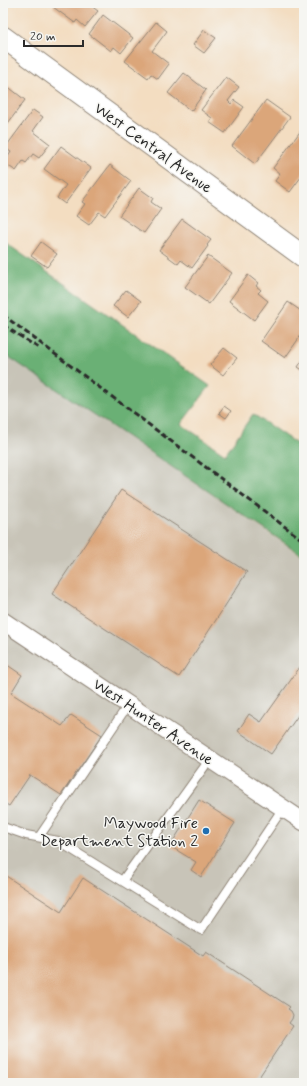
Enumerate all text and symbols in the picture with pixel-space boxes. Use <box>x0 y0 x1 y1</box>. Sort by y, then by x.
scale bar <box>24 22 83 48</box>
text: 20 m <box>30 29 56 45</box>
street label: West Central Avenue <box>90 98 217 198</box>
street label: West Hunter Avenue <box>89 674 218 771</box>
place label: Maywood Fire Department Station 2 <box>40 813 198 852</box>
marker: Maywood Fire Department Station 2 <box>201 826 211 836</box>

